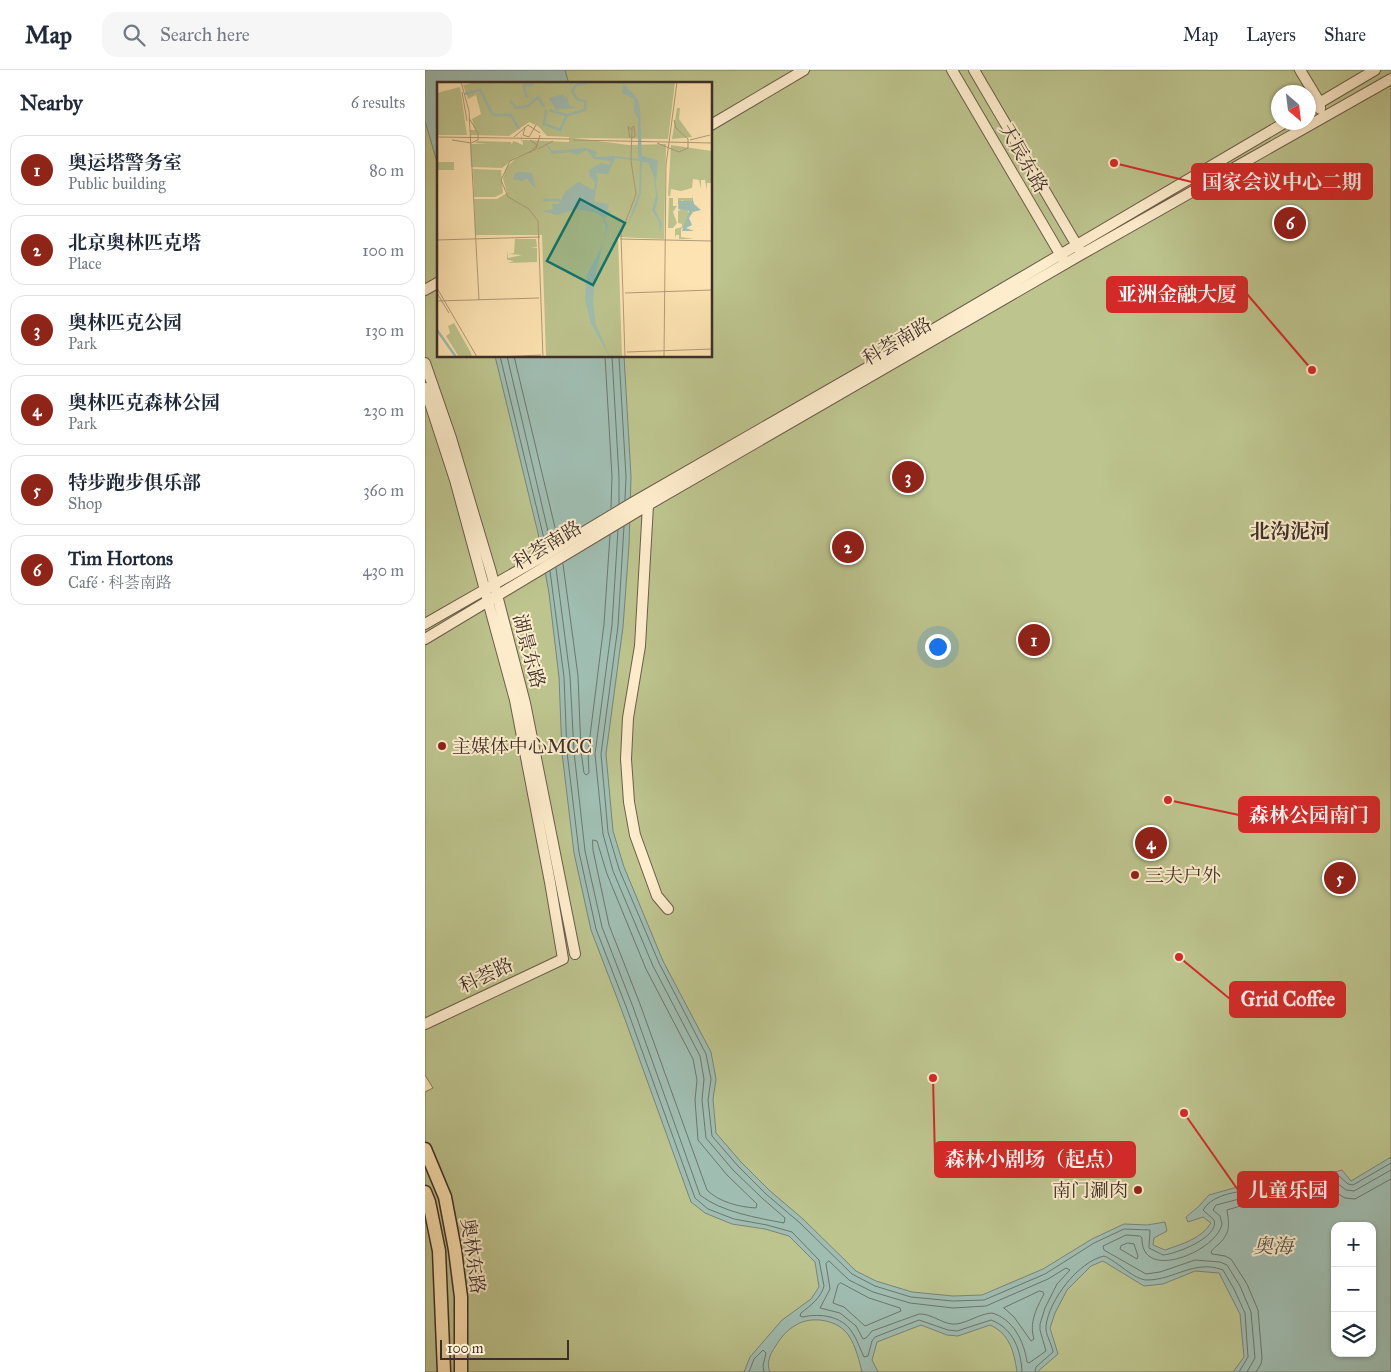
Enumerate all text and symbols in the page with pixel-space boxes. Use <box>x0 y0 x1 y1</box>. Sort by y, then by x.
search box <box>102 12 452 57</box>
text: Map <box>25 20 72 50</box>
icon: search <box>120 21 148 49</box>
text: Search here <box>160 23 250 46</box>
text: Map <box>1183 24 1218 46</box>
text: Layers <box>1246 24 1296 46</box>
text: Share <box>1324 24 1366 46</box>
inset map <box>437 82 713 358</box>
north arrow <box>1271 85 1316 130</box>
text: Nearby <box>20 90 83 116</box>
text: 6 results <box>351 93 405 112</box>
street label: 天辰东路 <box>995 119 1053 197</box>
text: 奥运塔警务室 <box>68 151 182 174</box>
text: 1 <box>34 161 40 180</box>
text: 80 m <box>369 161 404 180</box>
callout: 国家会议中心二期 <box>1192 164 1372 199</box>
text: 国家会议中心二期 <box>1202 170 1362 194</box>
text: Public building <box>68 174 166 193</box>
pin: 6 <box>1274 204 1306 242</box>
text: 北京奥林匹克塔 <box>68 231 201 254</box>
text: 2 <box>33 241 41 260</box>
text: 100 m <box>362 241 404 260</box>
text: Place <box>68 254 102 273</box>
callout: 亚洲金融大厦 <box>1107 277 1247 312</box>
text: 亚洲金融大厦 <box>1117 282 1237 306</box>
text: 奥林匹克公园 <box>68 311 182 334</box>
street label: 科荟南路 <box>858 312 936 370</box>
text: 3 <box>34 321 40 340</box>
text: 130 m <box>365 321 404 340</box>
text: Park <box>68 334 97 353</box>
text: 奥林匹克森林公园 <box>68 391 220 414</box>
text: 4 <box>33 401 41 420</box>
text: 230 m <box>364 401 404 420</box>
text: Park <box>68 414 97 433</box>
pin: 3 <box>892 458 924 496</box>
text: 特步跑步俱乐部 <box>68 471 201 494</box>
text: 5 <box>33 481 41 500</box>
text: 360 m <box>363 481 404 500</box>
text: Shop <box>68 494 102 513</box>
street label: 科荟南路 <box>508 516 586 574</box>
district label: 北沟泥河 <box>1250 519 1330 543</box>
pin: 2 <box>832 528 864 566</box>
text: Tim Hortons <box>68 547 173 570</box>
text: 6 <box>33 561 41 580</box>
text: 430 m <box>362 561 404 580</box>
text: Café · 科荟南路 <box>68 573 172 592</box>
street label: 湖景东路 <box>508 611 550 691</box>
pin: 1 <box>1018 621 1050 659</box>
your location <box>925 634 951 660</box>
place label: 主媒体中心MCC <box>452 735 592 758</box>
marker: 主媒体中心MCC <box>436 740 448 752</box>
callout: 森林公园南门 <box>1239 797 1379 832</box>
text: 森林公园南门 <box>1249 803 1369 827</box>
pin: 4 <box>1135 824 1167 862</box>
pin: 5 <box>1324 859 1356 897</box>
place label: 三夫户外 <box>1145 864 1221 887</box>
marker: 三夫户外 <box>1129 869 1141 881</box>
street label: 科荟路 <box>455 953 517 997</box>
callout: Grid Coffee <box>1230 982 1345 1017</box>
text: Grid Coffee <box>1241 987 1336 1011</box>
callout: 森林小剧场（起点） <box>935 1142 1135 1177</box>
text: 森林小剧场（起点） <box>945 1147 1125 1171</box>
callout: 儿童乐园 <box>1238 1172 1338 1207</box>
text: 儿童乐园 <box>1248 1178 1328 1202</box>
place label: 南门涮肉 <box>1052 1179 1128 1202</box>
marker: 南门涮肉 <box>1132 1184 1144 1196</box>
street label: 奥林东路 <box>456 1217 490 1295</box>
map controls <box>1331 1222 1376 1357</box>
button: + <box>1331 1222 1376 1267</box>
water label: 奥海 <box>1253 1234 1296 1258</box>
button: − <box>1331 1267 1376 1312</box>
button: layers <box>1331 1312 1376 1357</box>
scale bar <box>440 1337 569 1360</box>
text: 100 m <box>447 1340 484 1357</box>

